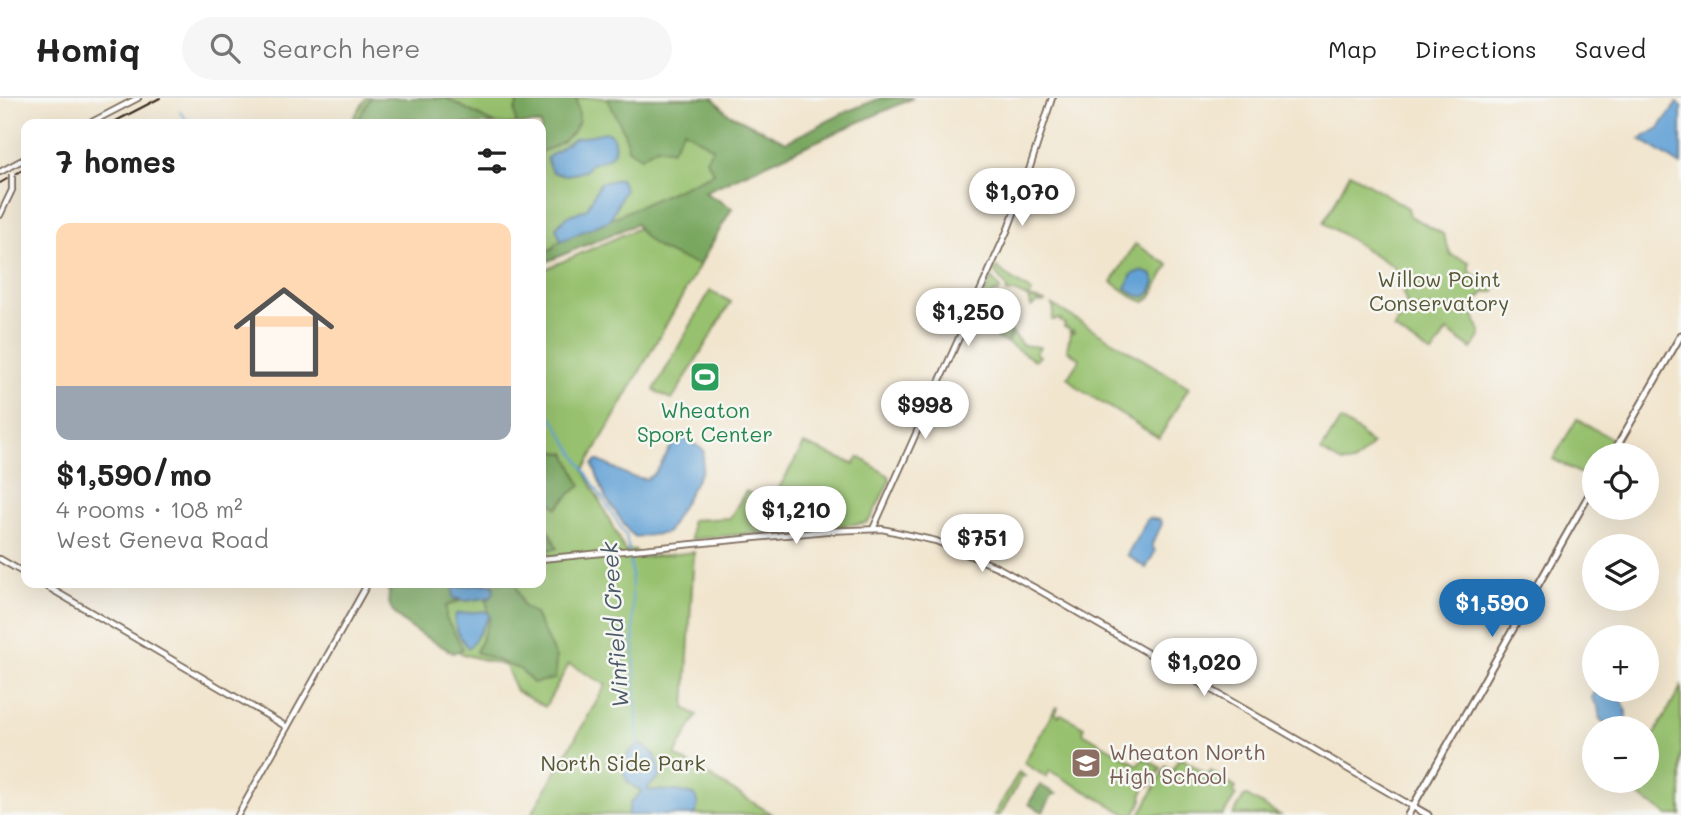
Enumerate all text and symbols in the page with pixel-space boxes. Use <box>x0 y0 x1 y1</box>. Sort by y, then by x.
search box <box>182 17 672 80</box>
text: Homiq <box>35 27 140 70</box>
icon: search <box>206 29 244 67</box>
text: Search here <box>262 31 420 65</box>
text: Map <box>1328 33 1377 64</box>
text: Directions <box>1415 33 1537 64</box>
text: Saved <box>1575 33 1646 64</box>
text: 7 homes <box>56 141 176 181</box>
icon: filters <box>473 142 511 180</box>
pin: $1,070 <box>965 169 1079 228</box>
text: $1,070 <box>985 176 1059 206</box>
park label: Willow Point Conservatory <box>1369 265 1509 316</box>
icon: home <box>221 269 347 395</box>
pin: $1,250 <box>911 288 1025 348</box>
text: $1,250 <box>932 296 1004 326</box>
sports icon: Wheaton Sport Center <box>688 360 722 394</box>
pin: $998 <box>884 382 966 441</box>
text: $998 <box>897 389 953 419</box>
place label: Wheaton Sport Center <box>637 396 773 447</box>
map controls <box>1582 443 1659 793</box>
button: locate <box>1582 443 1659 520</box>
text: $1,590/mo <box>56 454 211 494</box>
pin: $1,210 <box>739 486 853 546</box>
text: 4 rooms · 108 m² <box>56 494 243 524</box>
text: $1,210 <box>761 494 831 524</box>
pin: $751 <box>941 514 1023 574</box>
text: $751 <box>957 522 1007 552</box>
text: West Geneva Road <box>56 524 269 554</box>
button: layers <box>1582 534 1659 611</box>
water label: Winfield Creek <box>593 540 635 709</box>
pin: $1,590 <box>1435 580 1549 639</box>
text: $1,590 <box>1455 587 1529 617</box>
button: + <box>1582 625 1659 702</box>
pin: $1,020 <box>1147 638 1261 698</box>
text: $1,020 <box>1167 646 1241 676</box>
button: − <box>1582 716 1659 793</box>
place label: Wheaton North High School <box>1109 738 1265 789</box>
school or university icon: Wheaton North High School <box>1069 746 1103 780</box>
park label: North Side Park <box>540 749 706 776</box>

